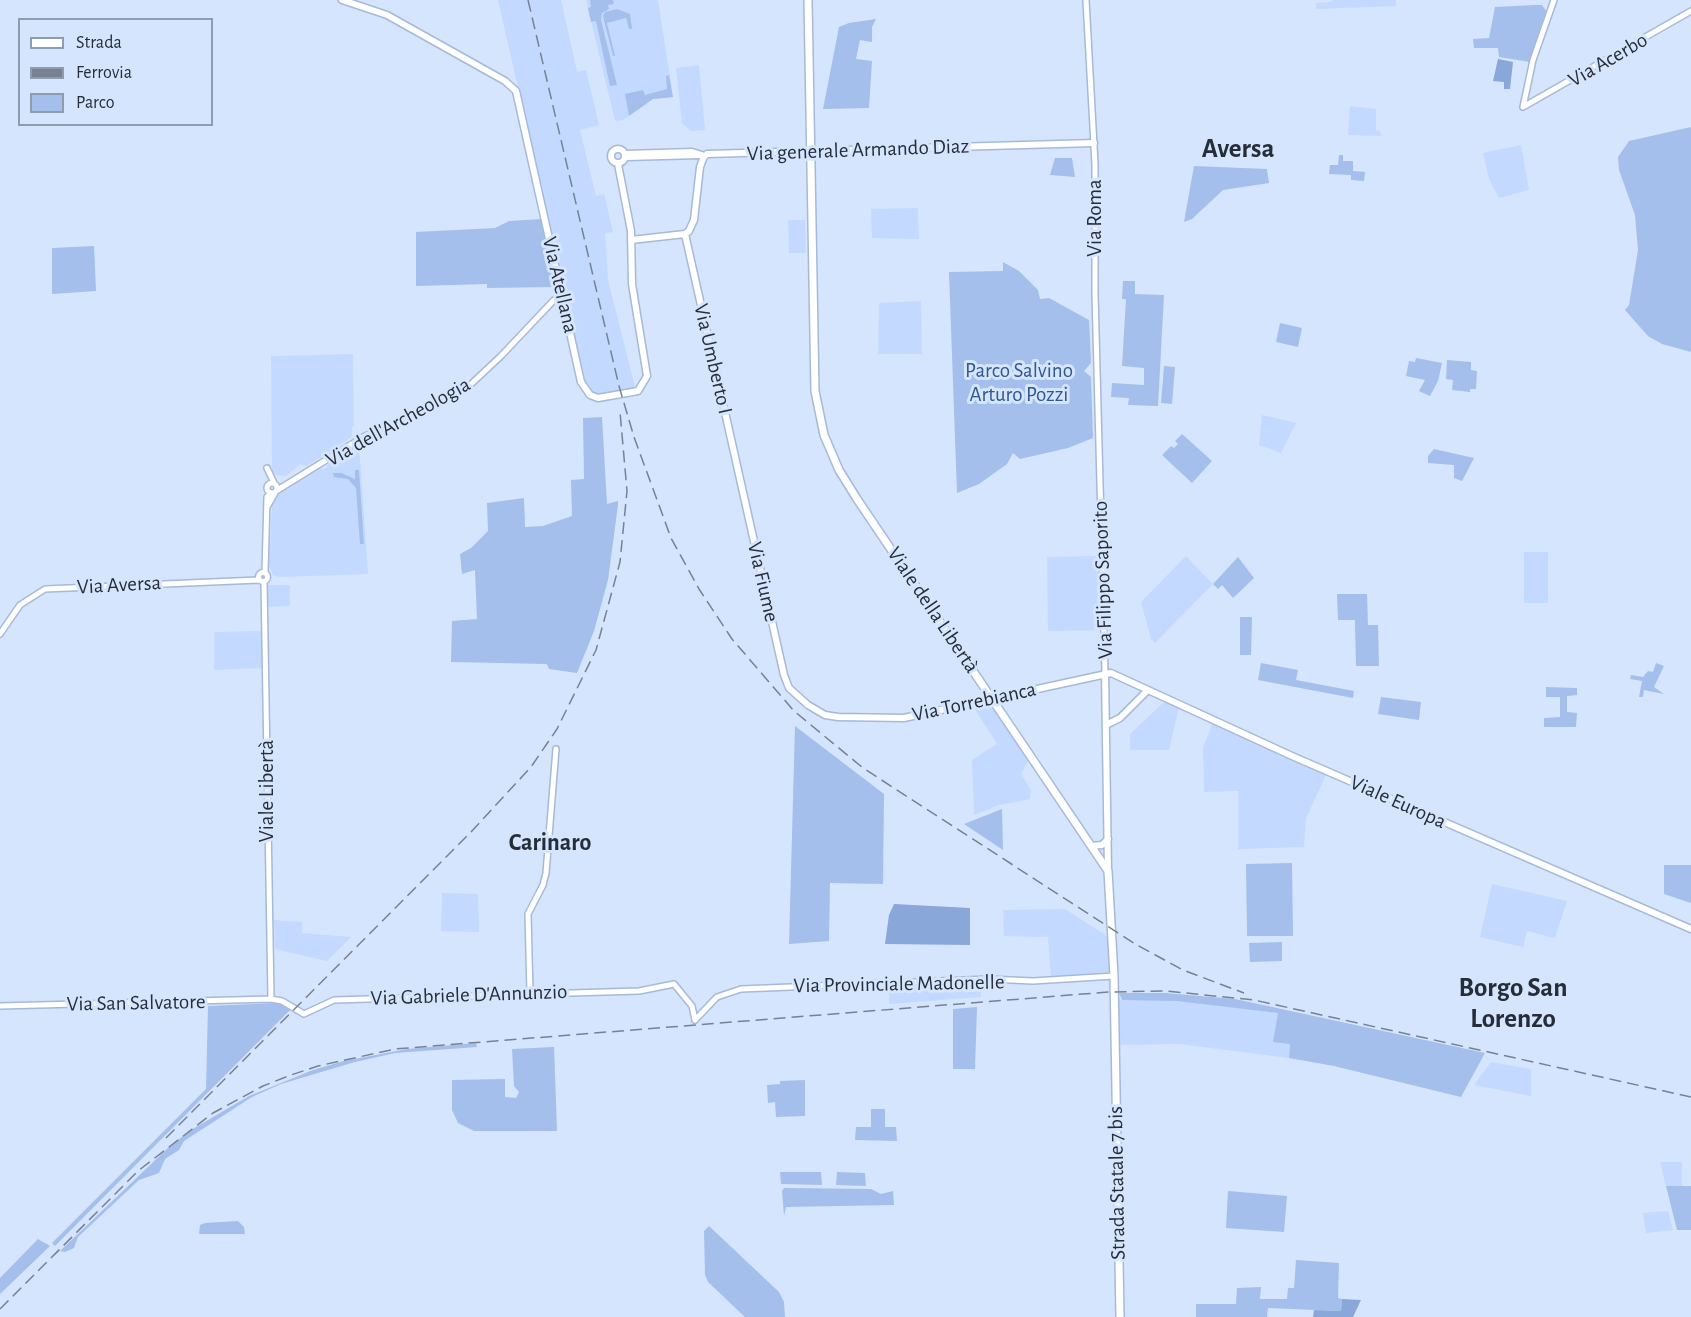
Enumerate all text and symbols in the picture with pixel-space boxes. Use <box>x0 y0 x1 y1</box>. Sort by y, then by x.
legend <box>18 18 213 126</box>
street label: Via Acerbo <box>1564 27 1652 93</box>
text: Strada <box>76 34 122 52</box>
text: Ferrovia <box>76 64 132 82</box>
text: Parco <box>76 94 115 112</box>
district label: Aversa <box>1202 133 1274 165</box>
street label: Via generale Armando Diaz <box>746 134 970 166</box>
street label: Via Roma <box>1082 179 1108 257</box>
street label: Via Atellana <box>537 234 583 336</box>
street label: Via Umberto I <box>688 301 738 417</box>
park label: Parco Salvino Arturo Pozzi <box>965 358 1073 408</box>
street label: Via dell'Archeologia <box>321 372 475 472</box>
street label: Via Filippo Saporito <box>1088 500 1118 660</box>
street label: Via Fiume <box>742 540 784 624</box>
street label: Viale della Libertà <box>882 542 984 678</box>
street label: Via Aversa <box>76 570 162 600</box>
street label: Via Torrebianca <box>910 677 1038 727</box>
street label: Viale Libertà <box>254 740 280 842</box>
street label: Viale Europa <box>1346 770 1450 834</box>
district label: Carinaro <box>509 829 591 857</box>
street label: Via Provinciale Madonelle <box>793 970 1005 998</box>
district label: Borgo San Lorenzo <box>1459 972 1567 1035</box>
street label: Via Gabriele D'Annunzio <box>370 979 568 1011</box>
street label: Via San Salvatore <box>66 989 206 1017</box>
street label: Strada Statale 7 bis <box>1103 1106 1131 1260</box>

